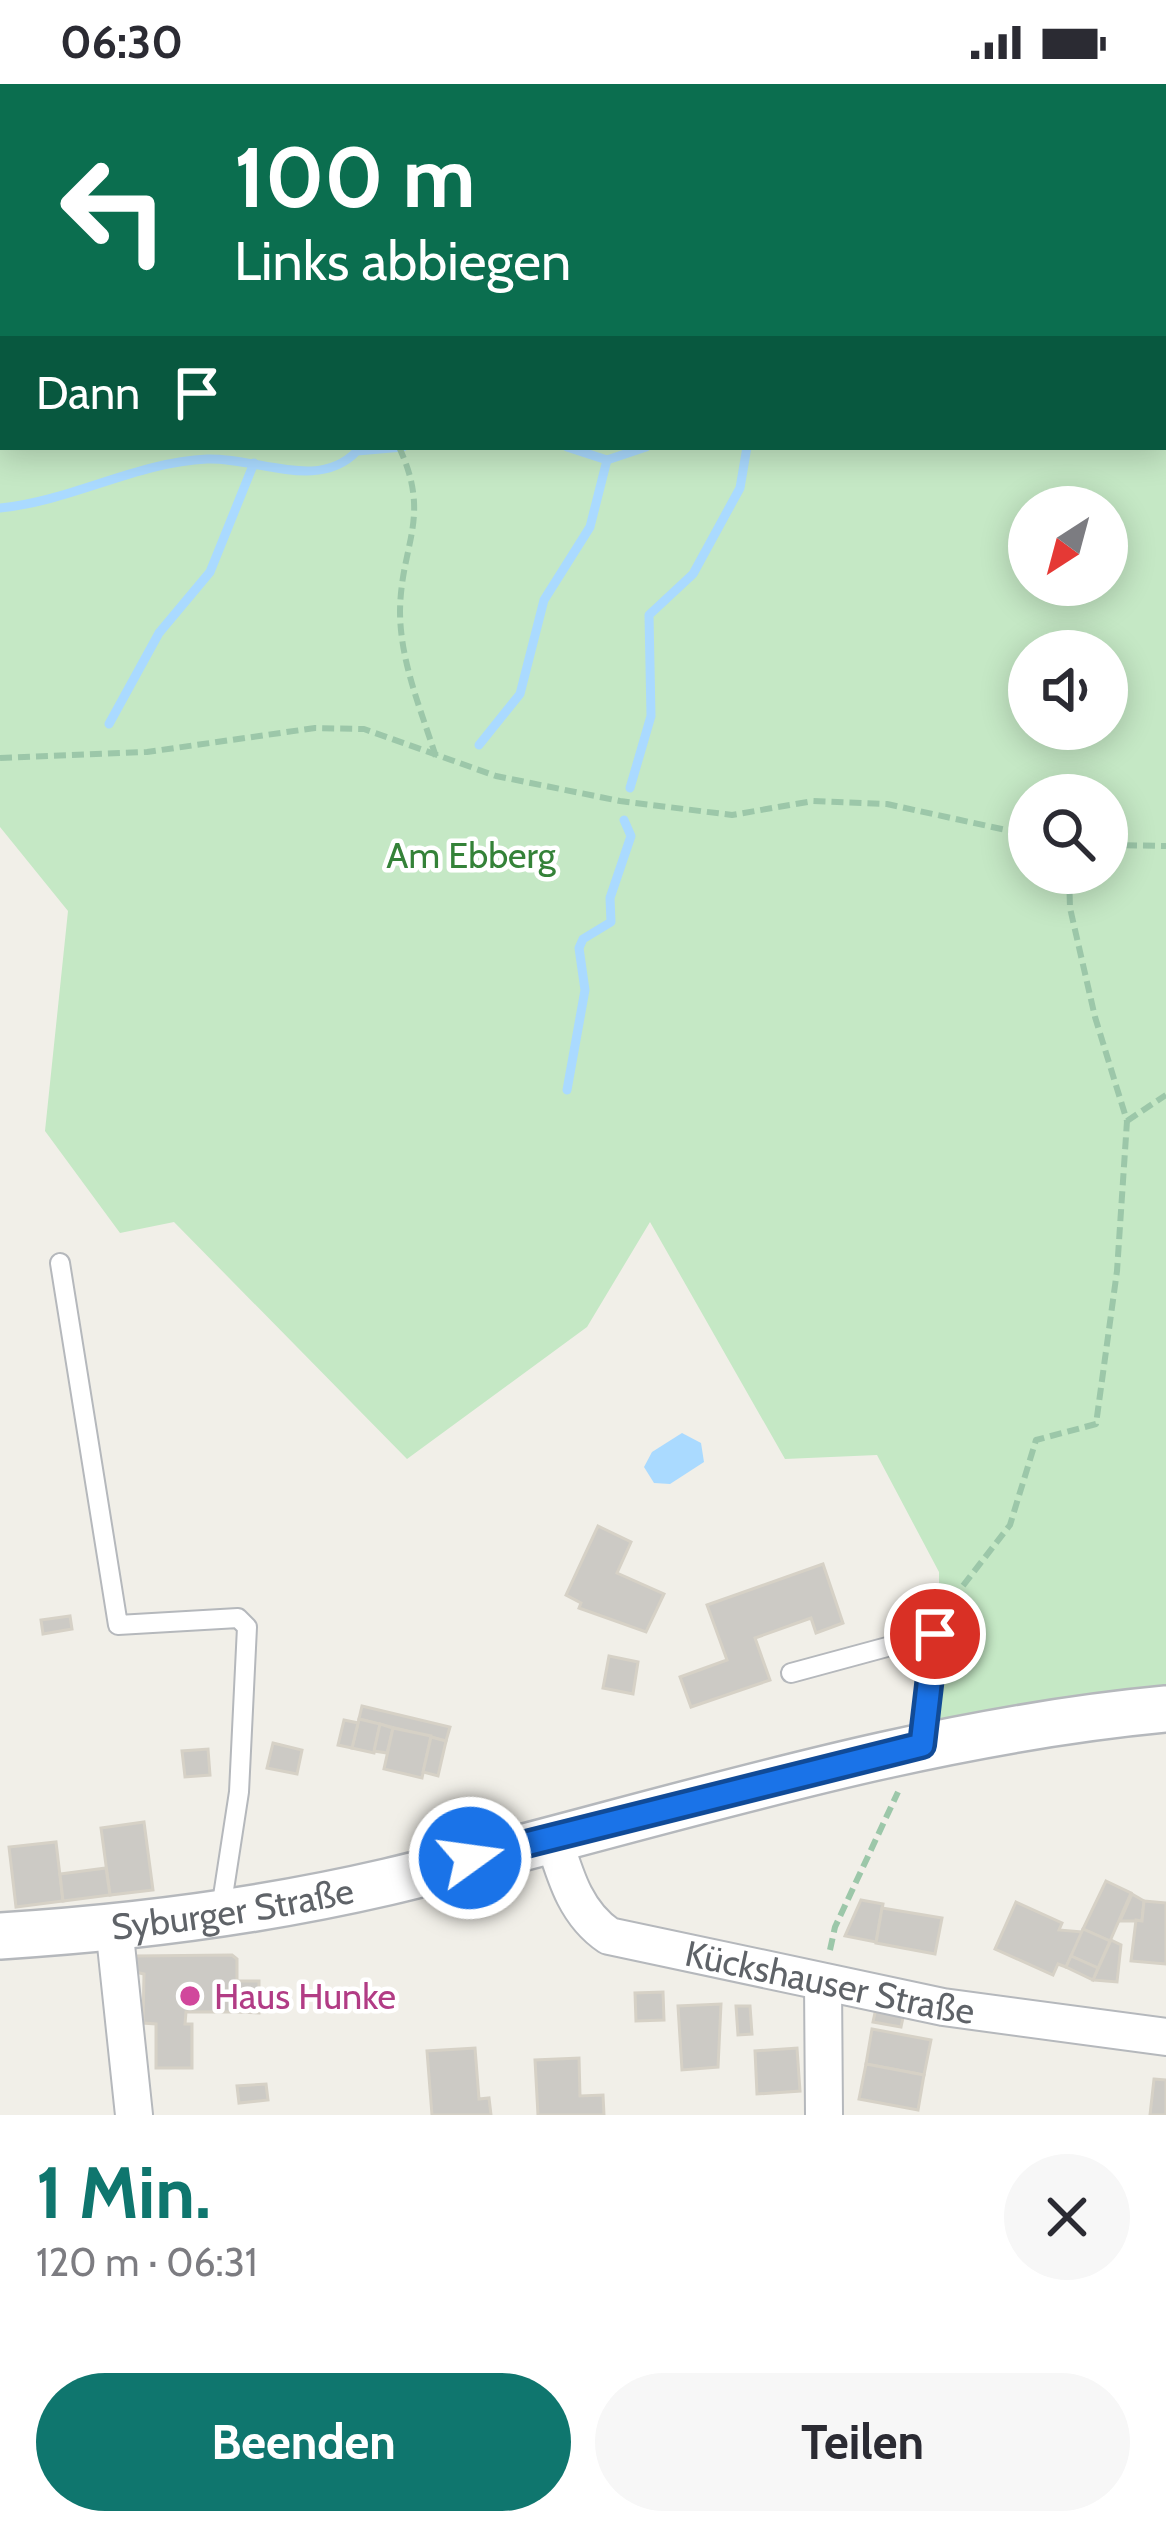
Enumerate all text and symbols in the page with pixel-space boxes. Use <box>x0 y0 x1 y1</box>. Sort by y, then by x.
text: 06:30 <box>60 15 183 69</box>
text: 100 m <box>234 126 476 228</box>
icon: left <box>36 132 192 288</box>
text: Links abbiegen <box>234 228 571 294</box>
icon: arrive <box>164 360 230 426</box>
text: Dann <box>36 366 140 420</box>
north arrow <box>1008 486 1128 606</box>
map controls <box>1008 486 1128 894</box>
button: sound <box>1008 630 1128 750</box>
button: search <box>1008 774 1128 894</box>
park label: Am Ebberg <box>386 833 557 877</box>
pin <box>884 1583 986 1685</box>
icon: arrive <box>902 1601 968 1667</box>
position arrow <box>407 1795 533 1921</box>
street label: Syburger Straße <box>109 1868 357 1949</box>
street label: Kückshauser Straße <box>681 1931 977 2033</box>
place label: Haus Hunke <box>214 1974 396 2018</box>
marker: Haus Hunke <box>177 1983 203 2009</box>
text: 1 Min. <box>36 2149 211 2236</box>
button: close <box>1004 2154 1130 2280</box>
text: 120 m · 06:31 <box>36 2238 257 2286</box>
button: Beenden <box>36 2373 571 2511</box>
button: Teilen <box>595 2373 1130 2511</box>

